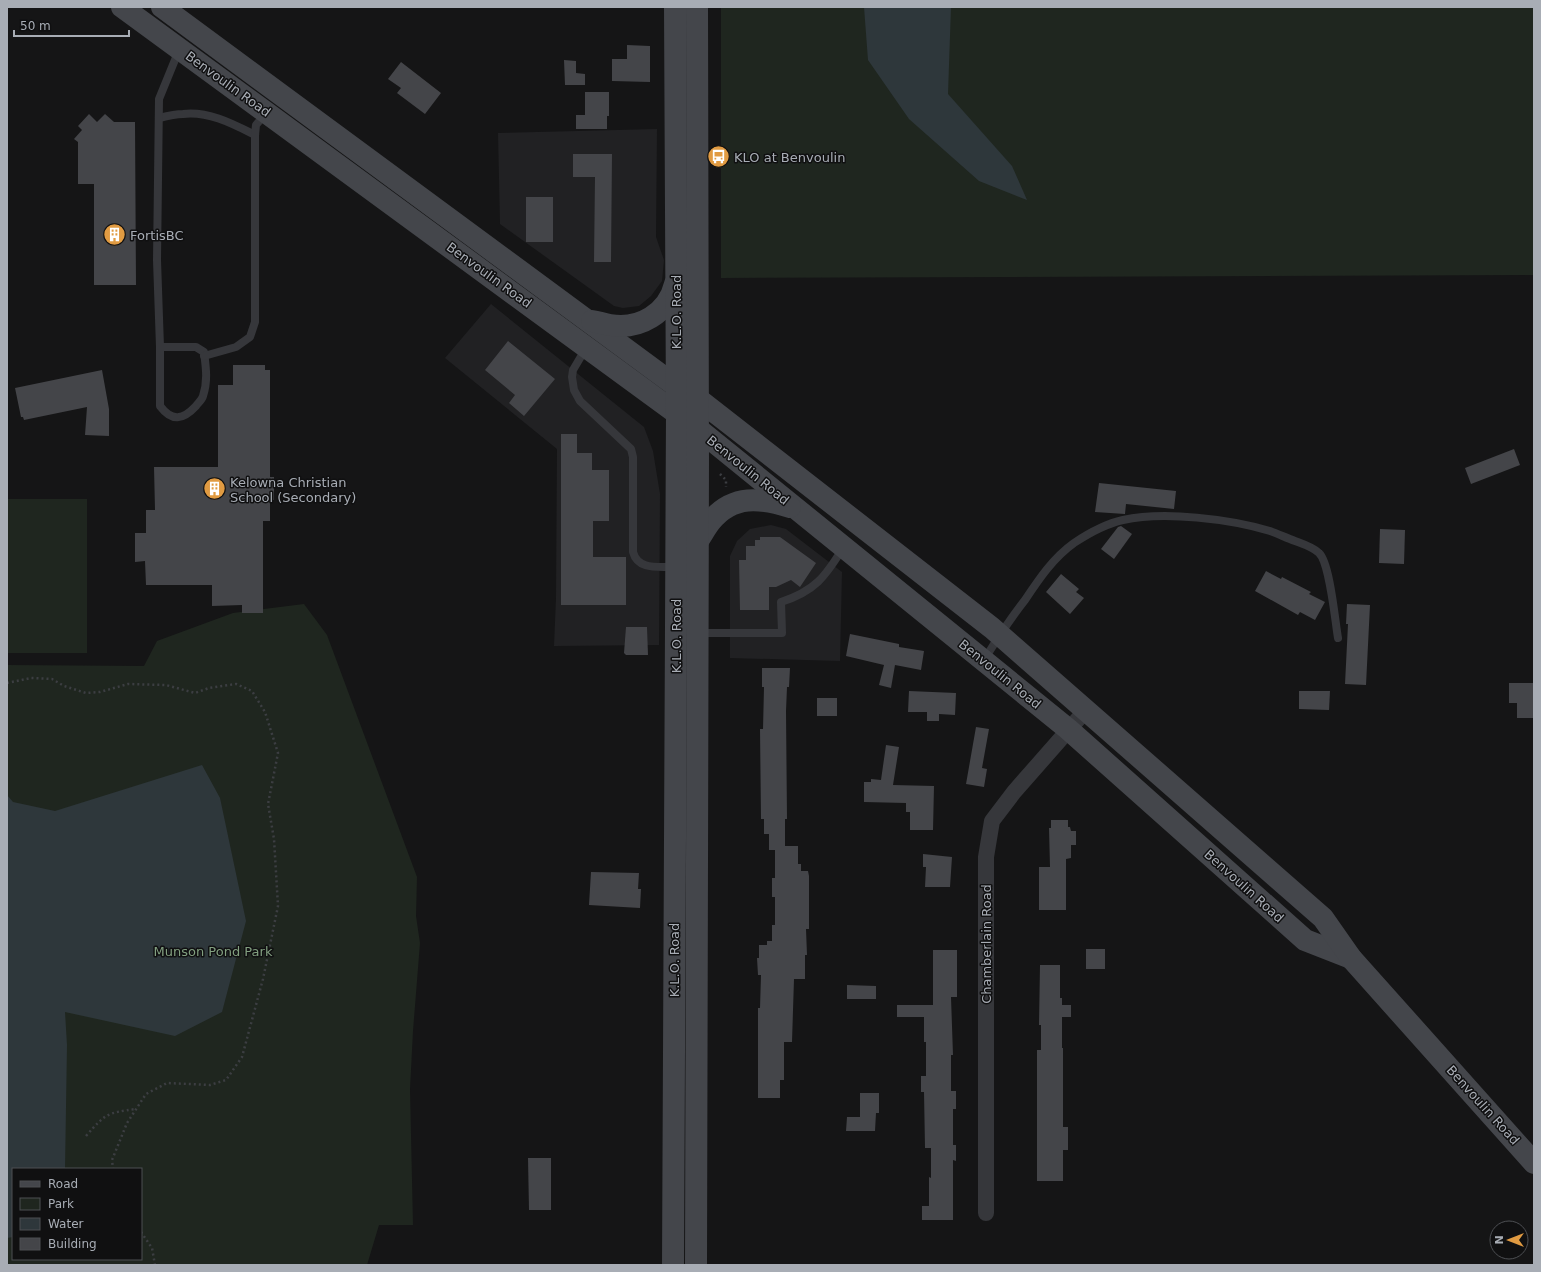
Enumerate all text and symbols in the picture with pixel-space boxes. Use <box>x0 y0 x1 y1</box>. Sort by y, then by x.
scale bar <box>14 12 129 38</box>
text: 50 m <box>20 19 51 33</box>
street label: Benvoulin Road <box>183 48 273 120</box>
bus stop icon: KLO at Benvoulin <box>705 144 731 170</box>
place label: KLO at Benvoulin <box>734 150 845 165</box>
building icon: FortisBC <box>102 222 128 248</box>
place label: FortisBC <box>130 228 184 243</box>
street label: Benvoulin Road <box>444 239 534 311</box>
street label: K.L.O. Road <box>669 275 684 349</box>
street label: Benvoulin Road <box>704 432 792 508</box>
place label: Kelowna Christian School (Secondary) <box>230 475 356 505</box>
building icon: Kelowna Christian School (Secondary) <box>201 476 227 502</box>
street label: K.L.O. Road <box>669 599 684 673</box>
street label: Benvoulin Road <box>956 636 1044 712</box>
street label: Benvoulin Road <box>1201 847 1287 925</box>
street label: Chamberlain Road <box>979 884 994 1004</box>
street label: K.L.O. Road <box>667 923 682 997</box>
park label: Munson Pond Park <box>154 944 273 959</box>
street label: Benvoulin Road <box>1444 1062 1522 1148</box>
legend <box>12 1168 142 1260</box>
text: Road <box>48 1177 78 1191</box>
text: Park <box>48 1197 74 1211</box>
text: Water <box>48 1217 84 1231</box>
north arrow <box>1489 1220 1529 1260</box>
text: N <box>1493 1235 1506 1245</box>
text: Building <box>48 1237 97 1251</box>

